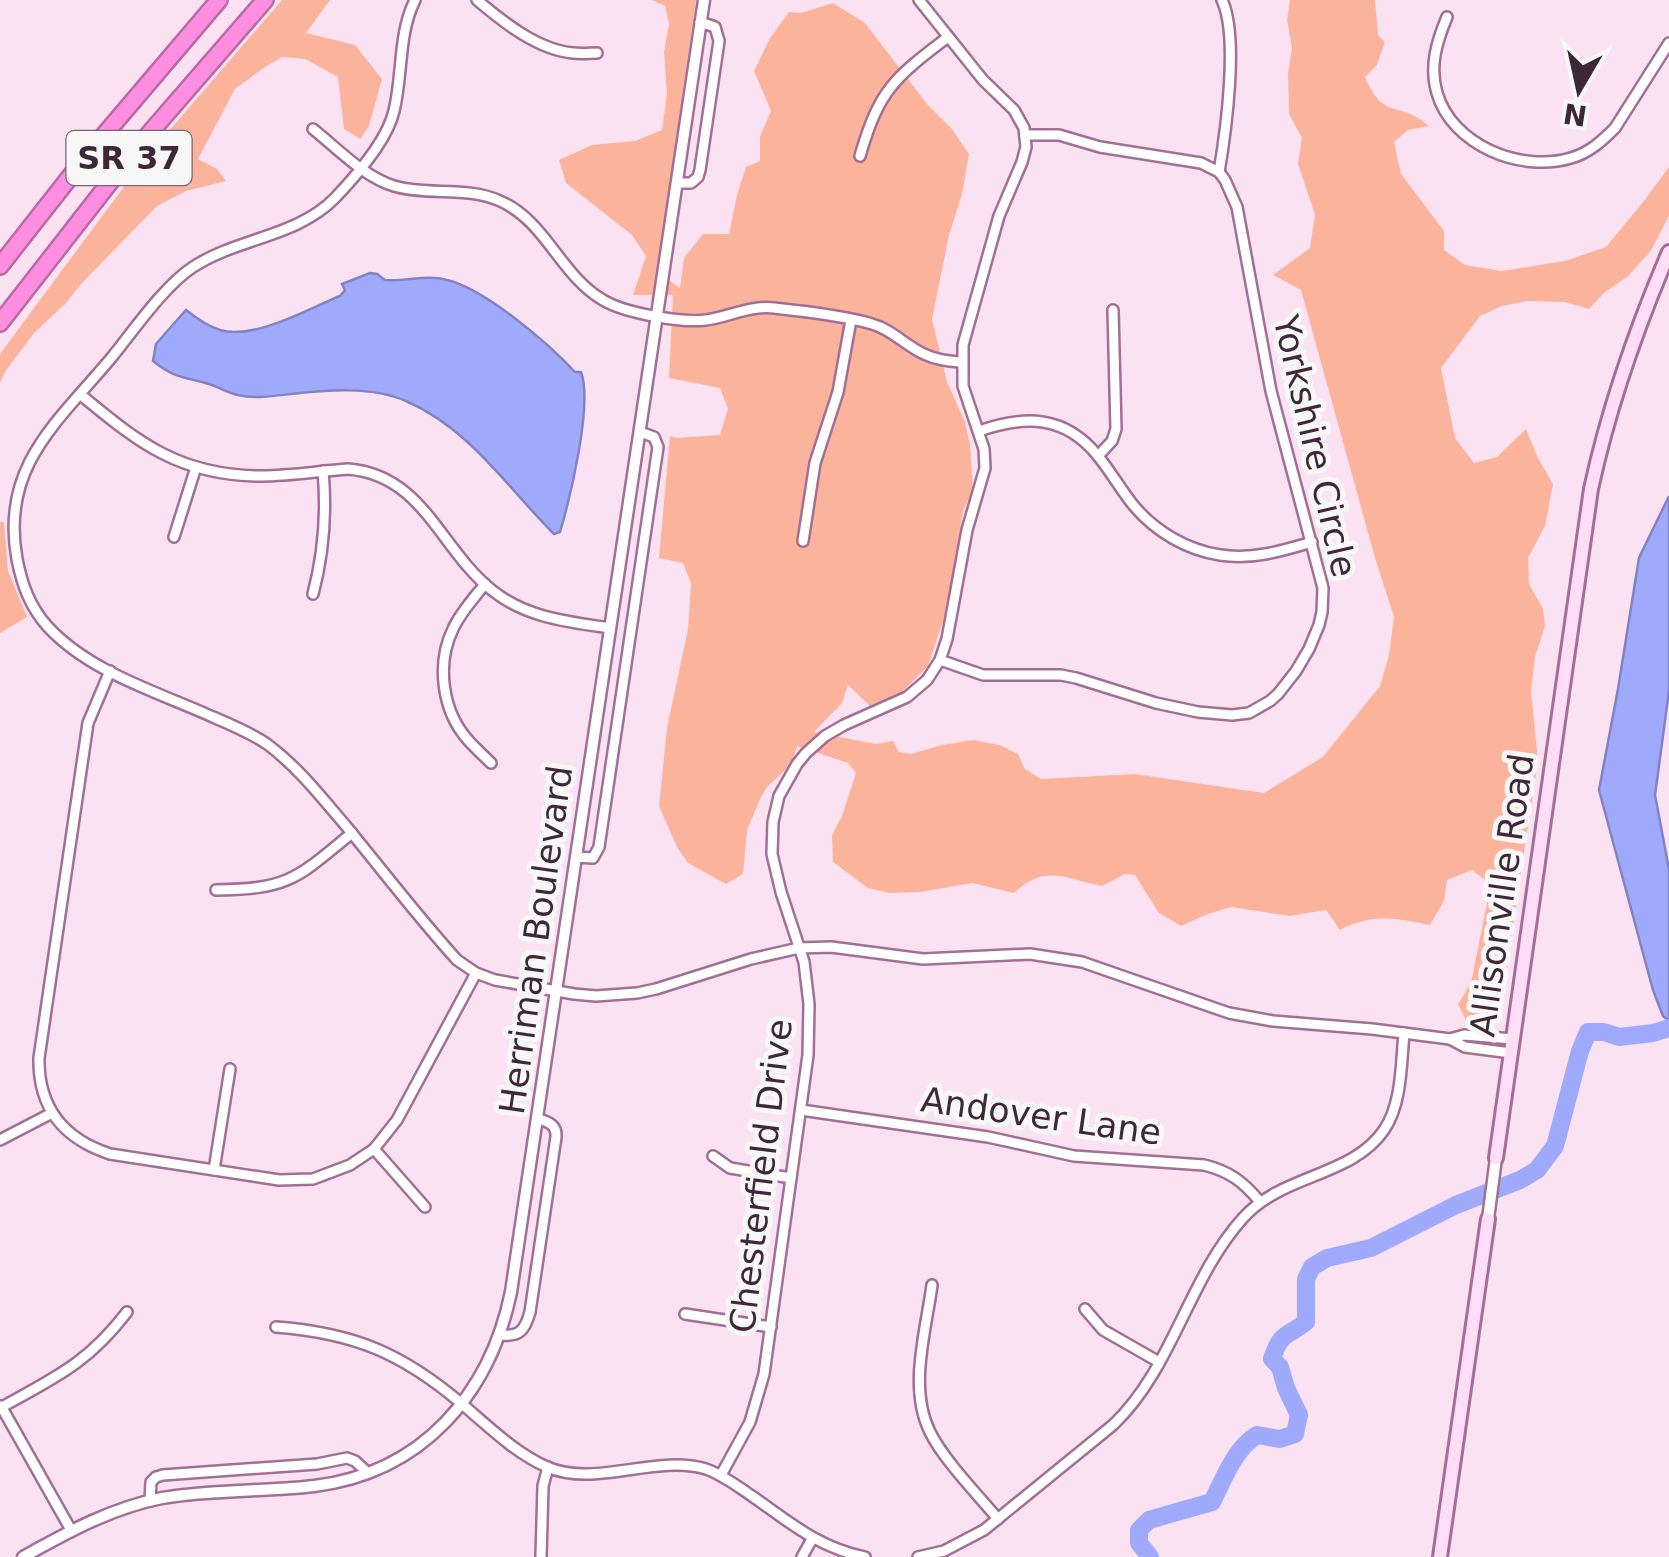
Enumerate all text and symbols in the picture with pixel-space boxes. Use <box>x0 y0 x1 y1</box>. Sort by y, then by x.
north arrow <box>1529 40 1629 140</box>
text: N <box>1561 96 1589 132</box>
road number: SR 37 <box>66 131 192 185</box>
street label: Yorkshire Circle <box>1265 310 1365 581</box>
street label: Allisonville Road <box>1462 751 1542 1039</box>
street label: Herriman Boulevard <box>492 763 580 1117</box>
street label: Chesterfield Drive <box>722 1017 800 1335</box>
street label: Andover Lane <box>918 1079 1164 1153</box>

